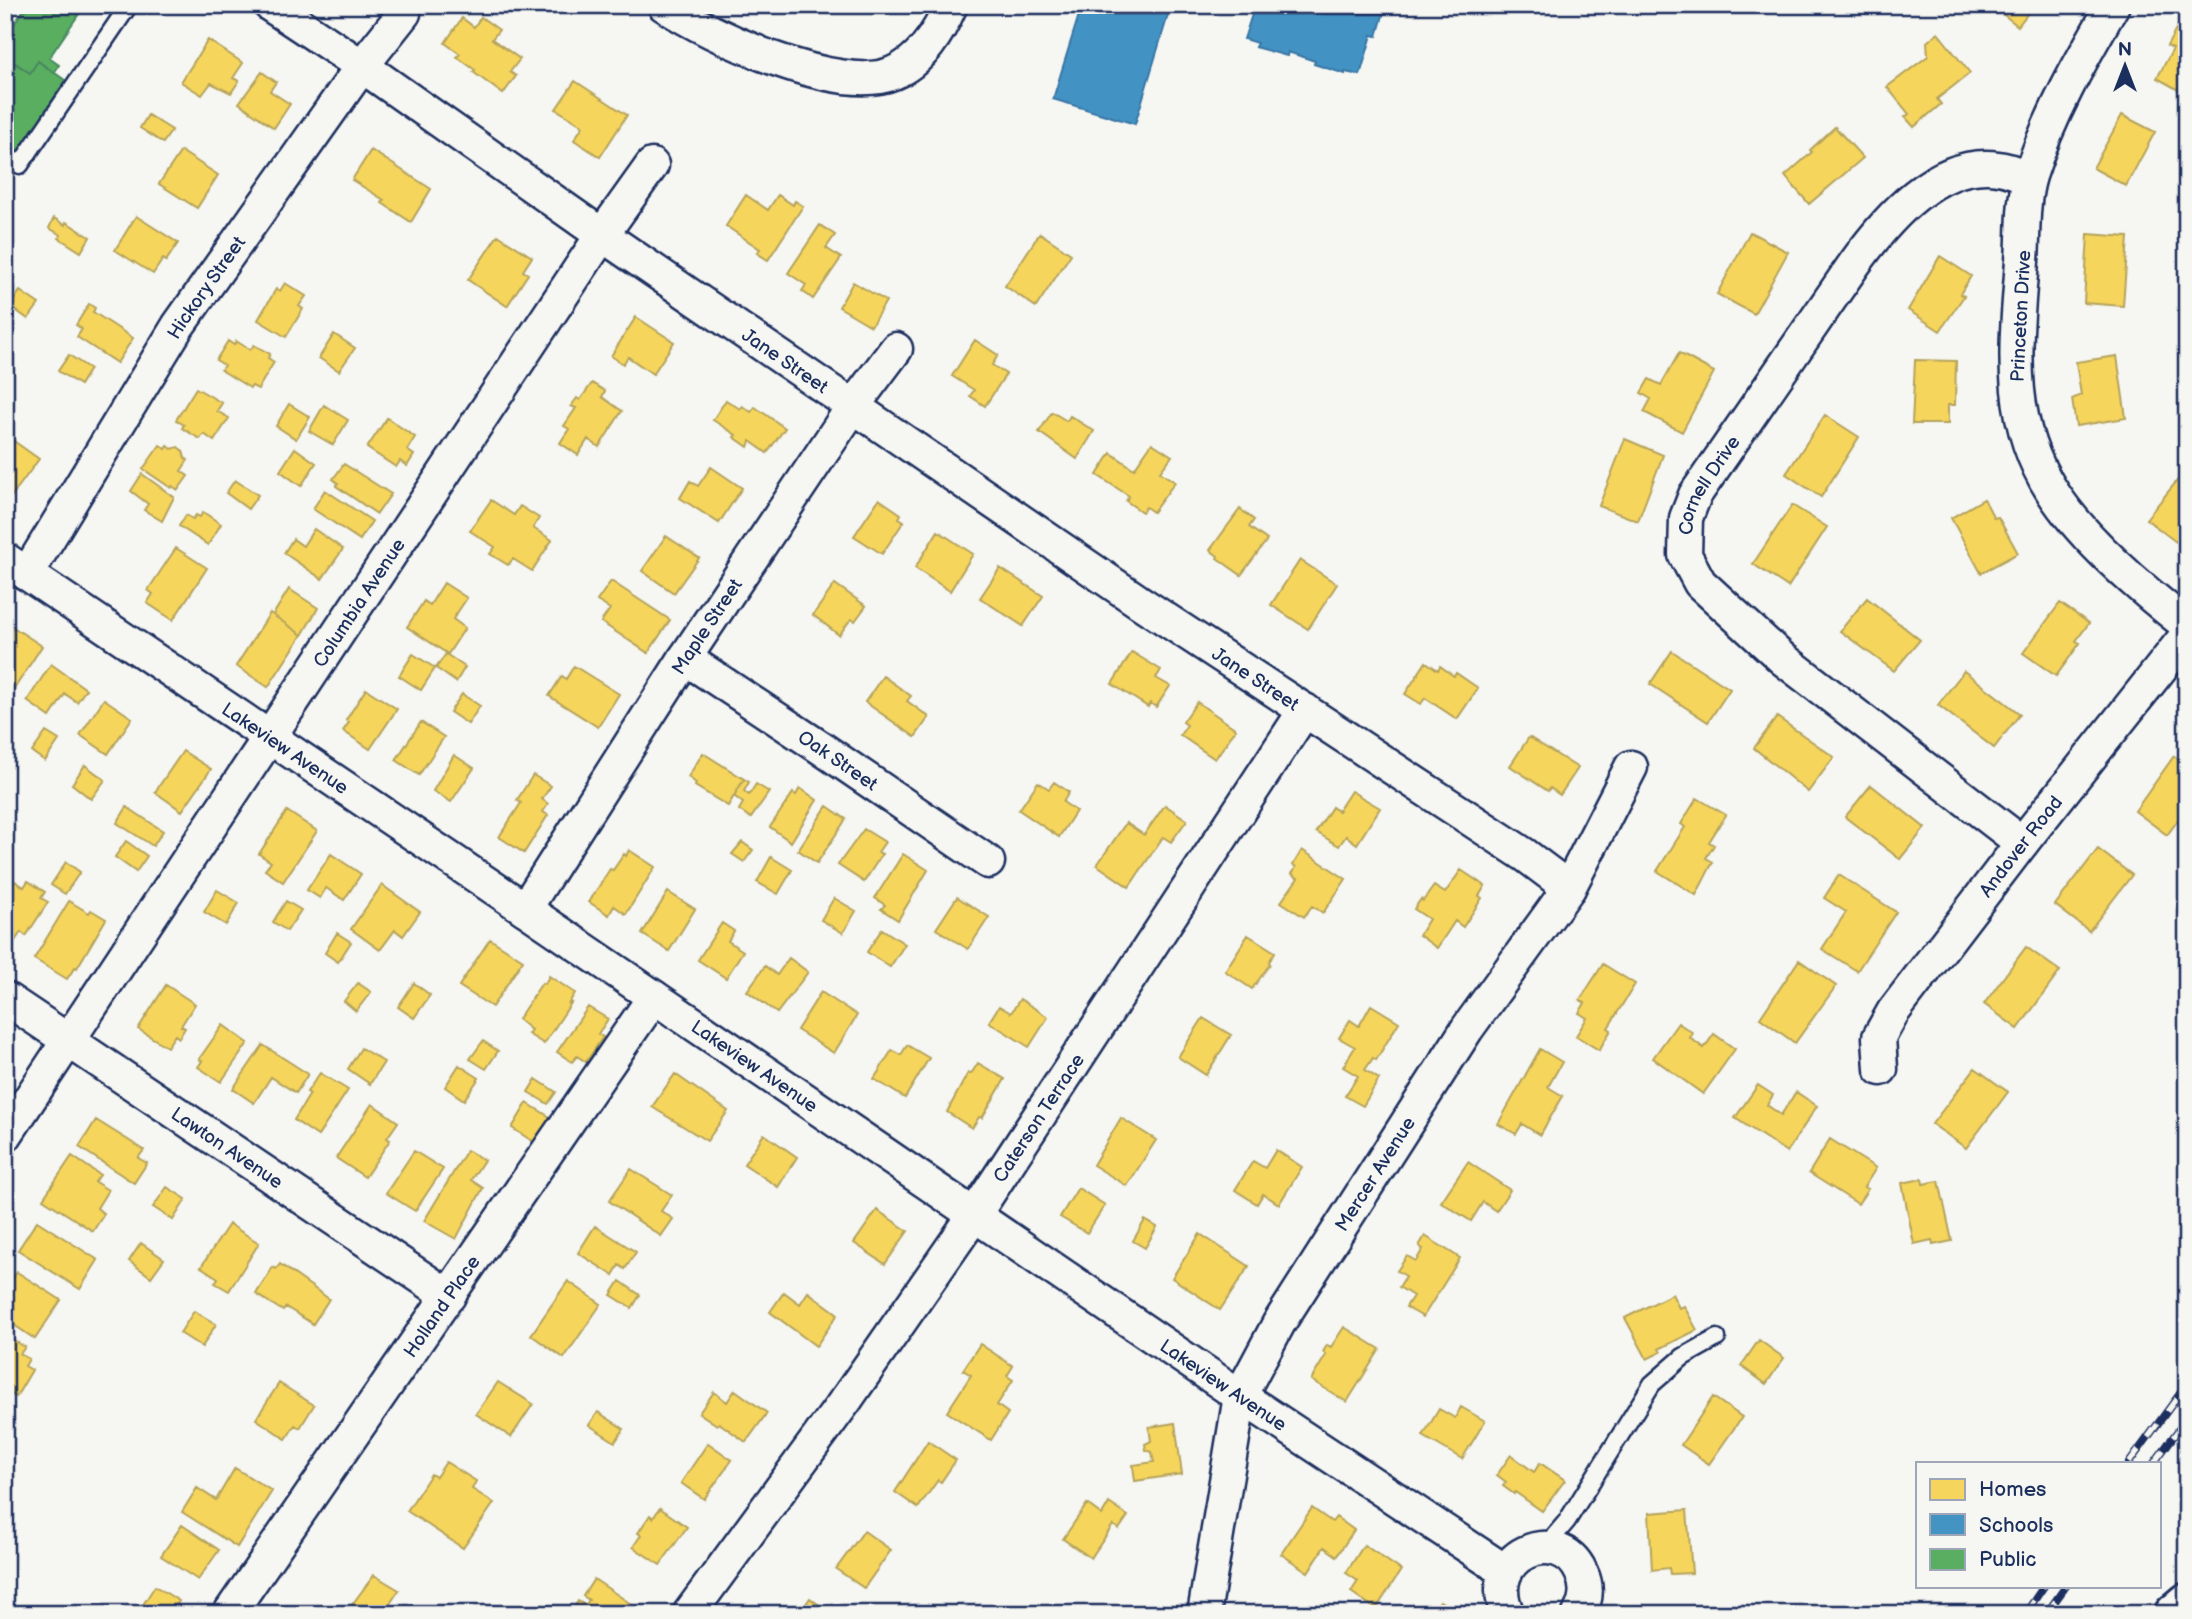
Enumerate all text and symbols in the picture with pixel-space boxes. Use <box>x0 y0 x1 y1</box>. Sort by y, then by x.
north arrow <box>2090 32 2160 102</box>
text: N <box>2118 39 2132 62</box>
street label: Hickory Street <box>163 232 251 343</box>
street label: Princeton Drive <box>2007 250 2036 383</box>
street label: Jane Street <box>737 324 832 399</box>
street label: Cornell Drive <box>1676 432 1746 535</box>
street label: Columbia Avenue <box>309 534 411 672</box>
street label: Maple Street <box>667 574 748 679</box>
street label: Jane Street <box>1207 643 1303 717</box>
street label: Lakeview Avenue <box>217 698 352 800</box>
street label: Oak Street <box>793 726 882 796</box>
street label: Andover Road <box>1975 792 2068 902</box>
street label: Lakeview Avenue <box>686 1016 822 1118</box>
street label: Caterson Terrace <box>989 1050 1090 1187</box>
street label: Lawton Avenue <box>166 1103 287 1194</box>
street label: Mercer Avenue <box>1331 1113 1421 1236</box>
street label: Holland Place <box>399 1251 486 1362</box>
street label: Lakeview Avenue <box>1155 1335 1291 1437</box>
legend <box>1916 1462 2160 1588</box>
text: Homes <box>1979 1477 2047 1502</box>
text: Schools <box>1979 1513 2053 1538</box>
text: Public <box>1979 1547 2037 1572</box>

